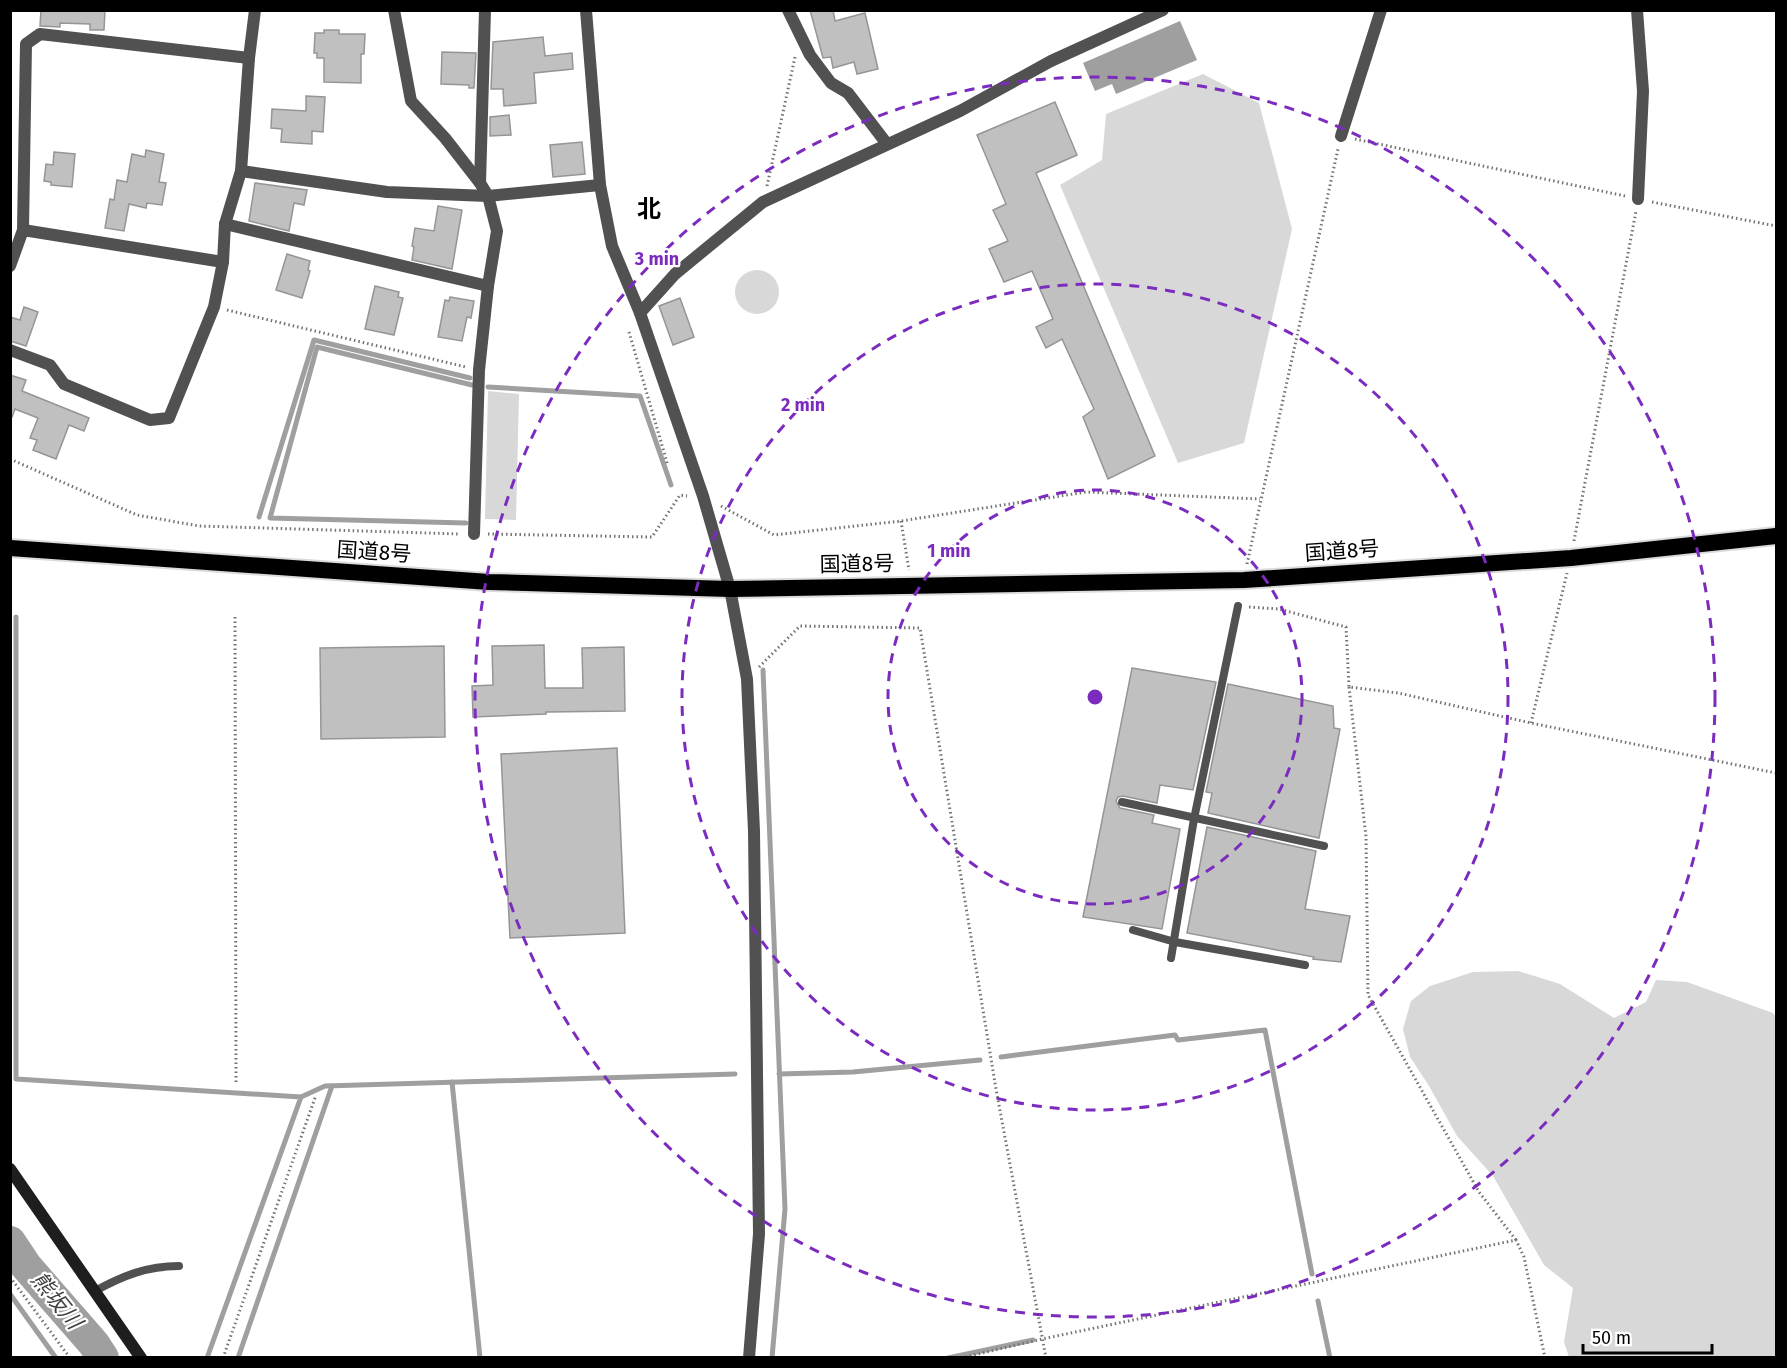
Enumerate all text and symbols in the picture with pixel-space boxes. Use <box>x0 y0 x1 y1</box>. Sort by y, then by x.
district label: 北 <box>637 195 661 223</box>
text: 3 min <box>634 248 679 270</box>
text: 2 min <box>781 394 825 416</box>
street label: 国道8号 <box>1304 535 1380 567</box>
street label: 国道8号 <box>336 536 412 568</box>
text: 1 min <box>927 540 971 562</box>
street label: 国道8号 <box>819 550 895 578</box>
centre of rings <box>1085 687 1105 707</box>
water label: 熊坂川 <box>25 1266 89 1336</box>
scale bar <box>1583 1317 1712 1355</box>
text: 50 m <box>1592 1327 1631 1349</box>

